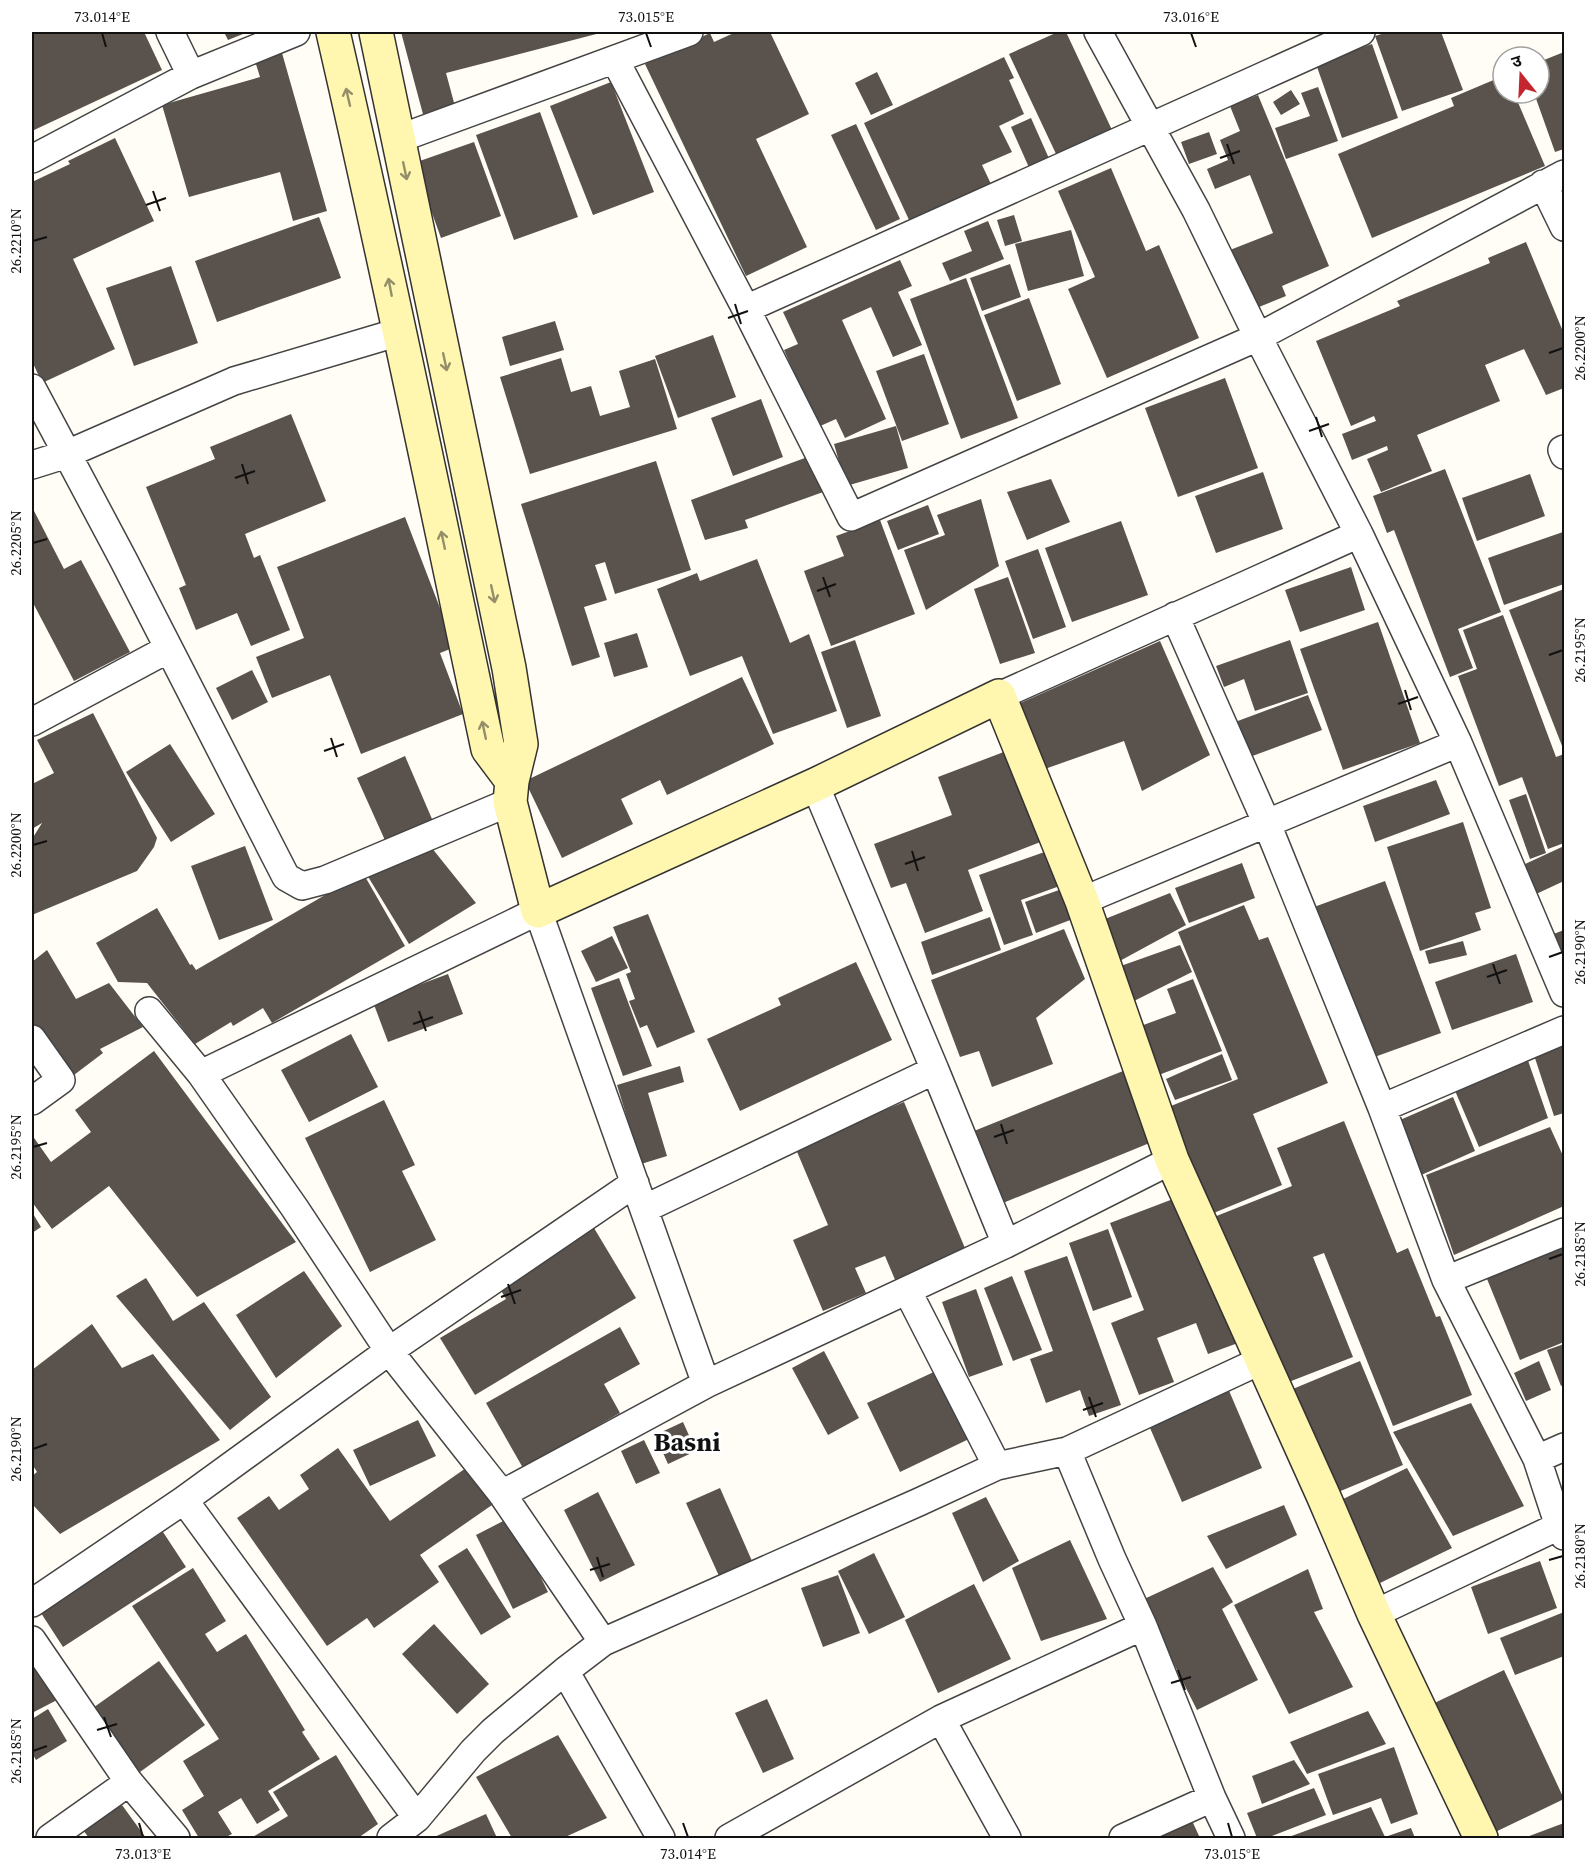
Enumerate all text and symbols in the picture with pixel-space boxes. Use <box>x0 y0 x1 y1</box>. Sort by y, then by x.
text: 73.014°E <box>74 6 130 27</box>
text: 73.015°E <box>618 6 674 27</box>
text: 73.016°E <box>1163 6 1219 27</box>
north arrow <box>1491 45 1551 105</box>
text: उ <box>1509 49 1525 73</box>
one-way arrow <box>341 88 353 107</box>
one-way arrow <box>400 161 411 180</box>
text: 26.2210°N <box>5 208 26 274</box>
one-way arrow <box>384 278 395 298</box>
text: 26.2200°N <box>1569 315 1590 381</box>
one-way arrow <box>440 352 451 371</box>
text: 26.2205°N <box>5 510 26 576</box>
one-way arrow <box>437 531 449 550</box>
one-way arrow <box>488 584 499 603</box>
text: 26.2195°N <box>1569 617 1590 683</box>
one-way arrow <box>478 721 490 740</box>
text: 26.2200°N <box>5 812 26 878</box>
text: 26.2190°N <box>1569 919 1590 985</box>
text: 26.2195°N <box>5 1114 26 1180</box>
text: 26.2185°N <box>1569 1221 1590 1287</box>
text: 26.2190°N <box>5 1416 26 1482</box>
district label: Basni <box>654 1424 720 1460</box>
text: 26.2180°N <box>1569 1523 1590 1589</box>
text: 26.2185°N <box>5 1718 26 1784</box>
text: 73.013°E <box>115 1843 171 1864</box>
text: 73.014°E <box>660 1843 716 1864</box>
text: 73.015°E <box>1204 1843 1260 1864</box>

